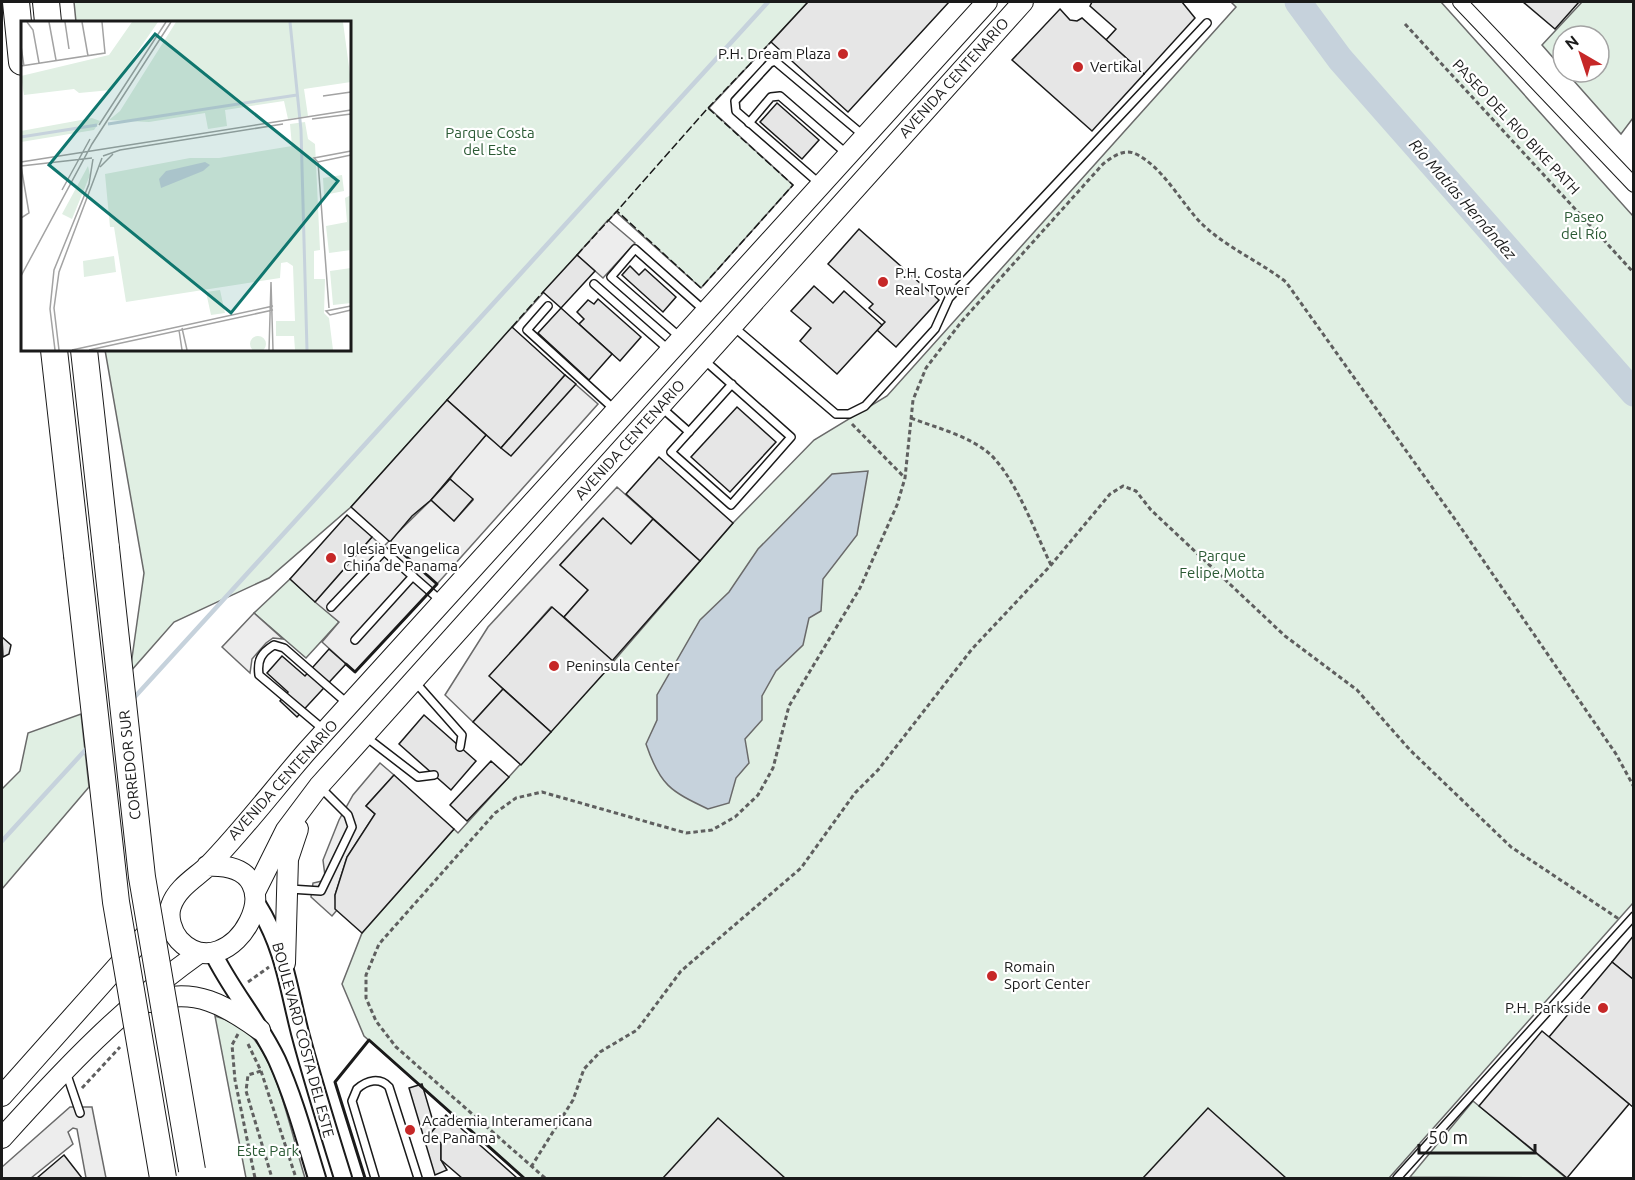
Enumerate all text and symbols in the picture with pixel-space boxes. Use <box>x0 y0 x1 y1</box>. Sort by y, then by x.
street label: AVENIDA CENTENARIO <box>895 14 1012 141</box>
inset map <box>21 21 351 351</box>
north arrow <box>1551 24 1611 84</box>
text: N <box>1561 32 1582 53</box>
place label: P.H. Dream Plaza <box>718 45 831 62</box>
marker: P.H. Dream Plaza <box>836 47 850 61</box>
street label: PASEO DEL RIO BIKE PATH <box>1449 56 1583 198</box>
place label: Vertikal <box>1090 58 1142 75</box>
marker: Vertikal <box>1071 60 1085 74</box>
park label: Parque Costa del Este <box>445 124 535 158</box>
water label: Río Matías Hernández <box>1406 135 1521 263</box>
park label: Paseo del Río <box>1561 208 1607 242</box>
place label: P.H. Costa Real Tower <box>895 264 970 298</box>
marker: P.H. Costa Real Tower <box>876 275 890 289</box>
street label: AVENIDA CENTENARIO <box>571 376 688 503</box>
place label: Iglesia Evangelica China de Panama <box>343 540 460 574</box>
park label: Parque Felipe Motta <box>1179 547 1265 581</box>
marker: Iglesia Evangelica China de Panama <box>324 551 338 565</box>
place label: Peninsula Center <box>566 657 680 674</box>
marker: Peninsula Center <box>547 659 561 673</box>
street label: CORREDOR SUR <box>115 709 144 821</box>
street label: AVENIDA CENTENARIO <box>224 716 341 843</box>
street label: BOULEVARD COSTA DEL ESTE <box>269 940 338 1139</box>
place label: Romain Sport Center <box>1004 958 1091 992</box>
marker: Romain Sport Center <box>985 969 999 983</box>
place label: P.H. Parkside <box>1505 999 1591 1016</box>
marker: P.H. Parkside <box>1596 1001 1610 1015</box>
place label: Academia Interamericana de Panama <box>422 1112 593 1146</box>
scale bar <box>1419 1117 1534 1155</box>
marker: Academia Interamericana de Panama <box>403 1123 417 1137</box>
text: 50 m <box>1428 1127 1468 1147</box>
park label: Este Park <box>237 1142 300 1159</box>

